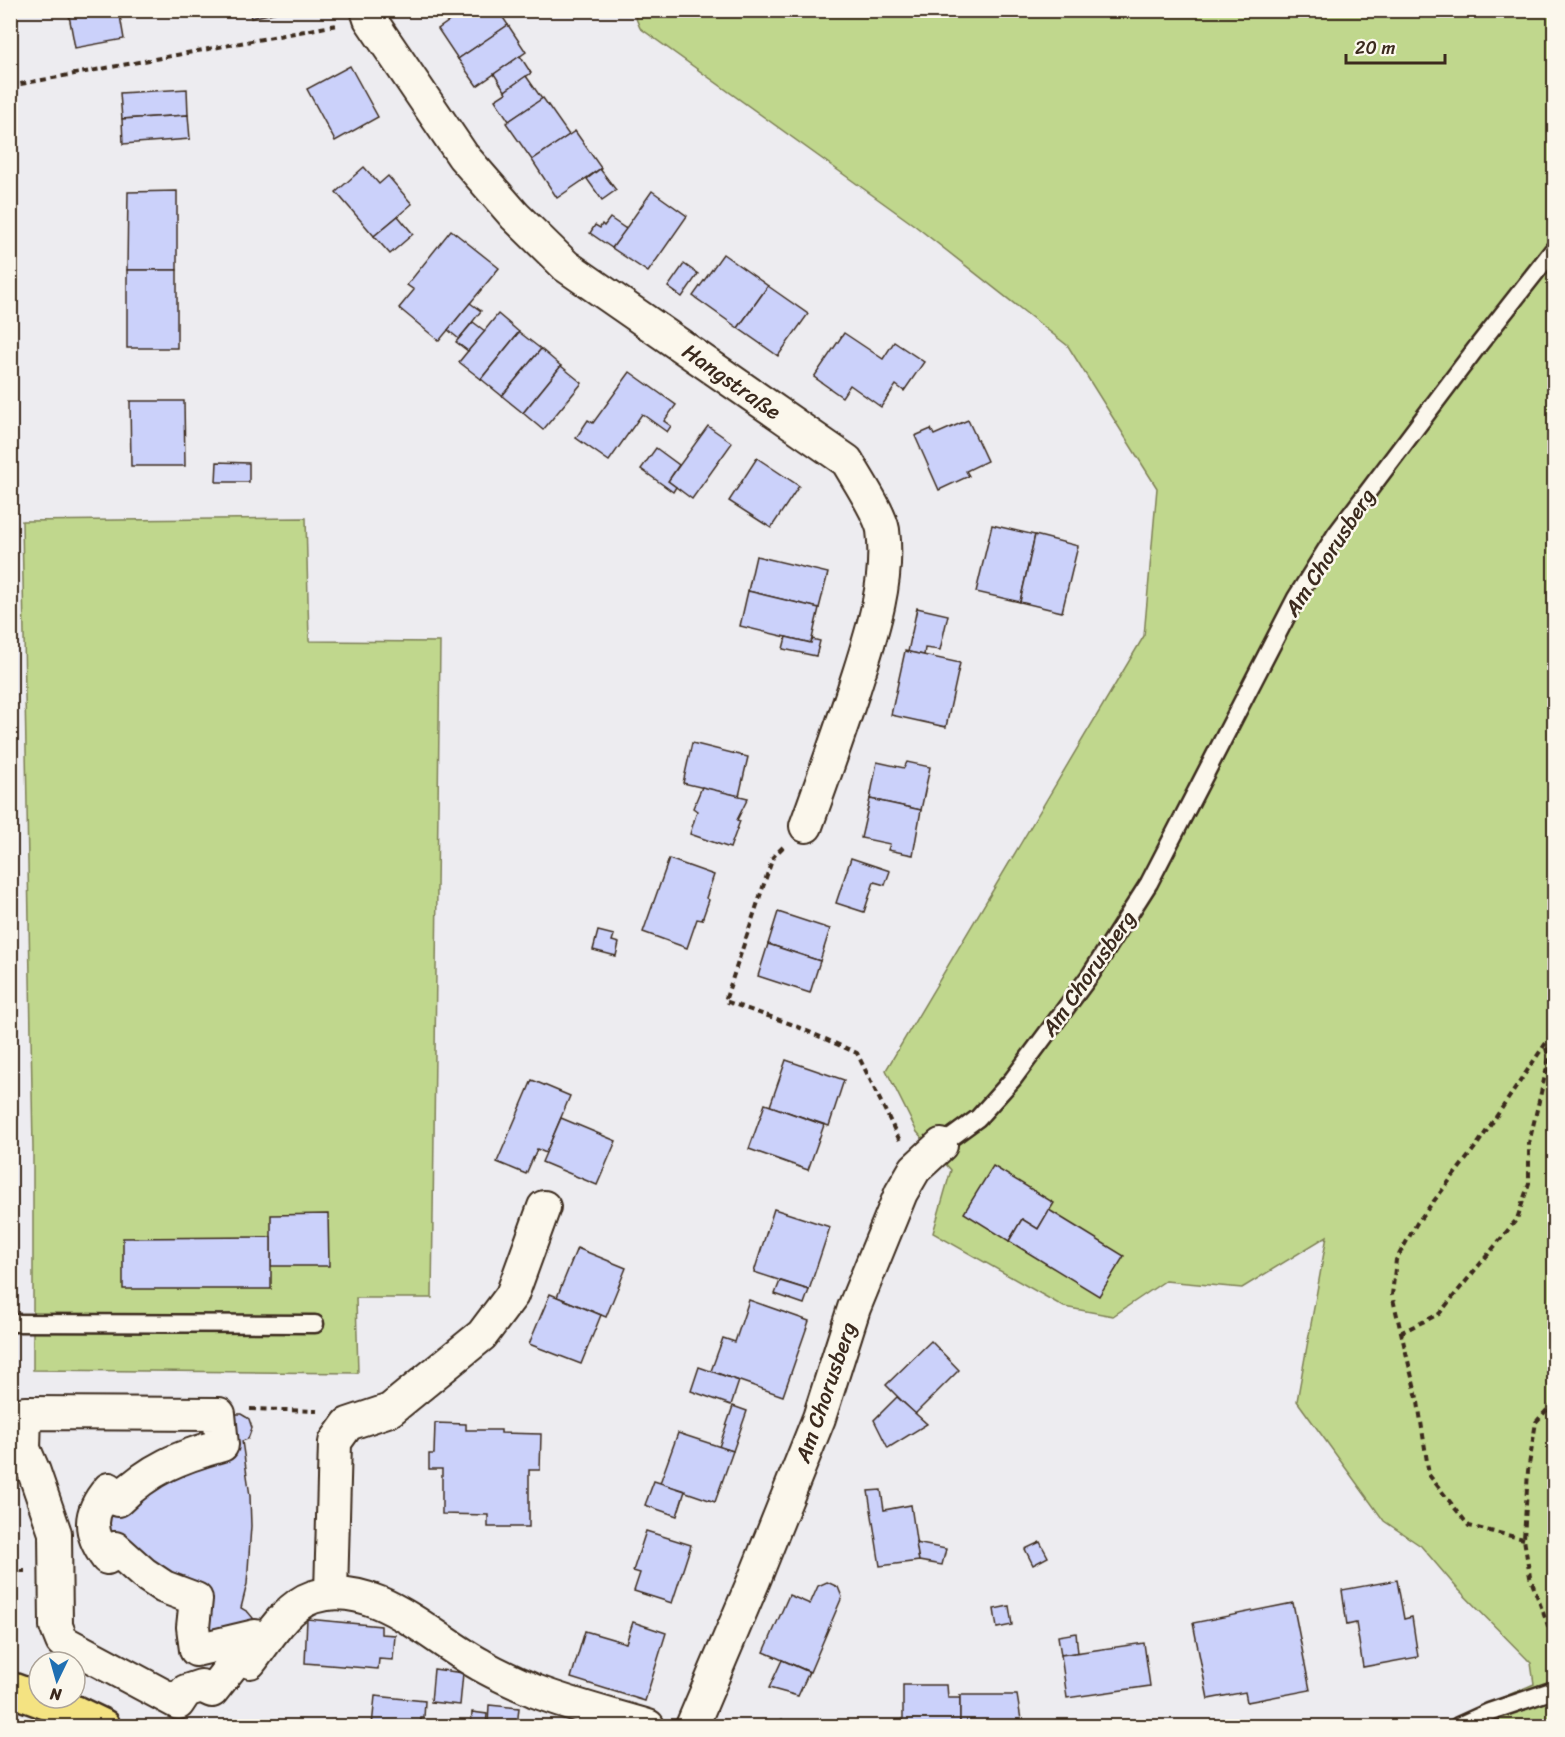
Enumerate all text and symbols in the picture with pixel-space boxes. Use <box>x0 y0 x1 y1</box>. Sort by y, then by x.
scale bar <box>1346 27 1445 65</box>
text: 20 m <box>1355 32 1395 64</box>
street label: Hangstraße <box>674 333 790 430</box>
street label: Am Chorusberg <box>1273 480 1386 625</box>
street label: Am Chorusberg <box>1030 902 1147 1045</box>
street label: Am Chorusberg <box>783 1316 868 1469</box>
north arrow <box>27 1650 87 1710</box>
text: N <box>48 1679 64 1709</box>

